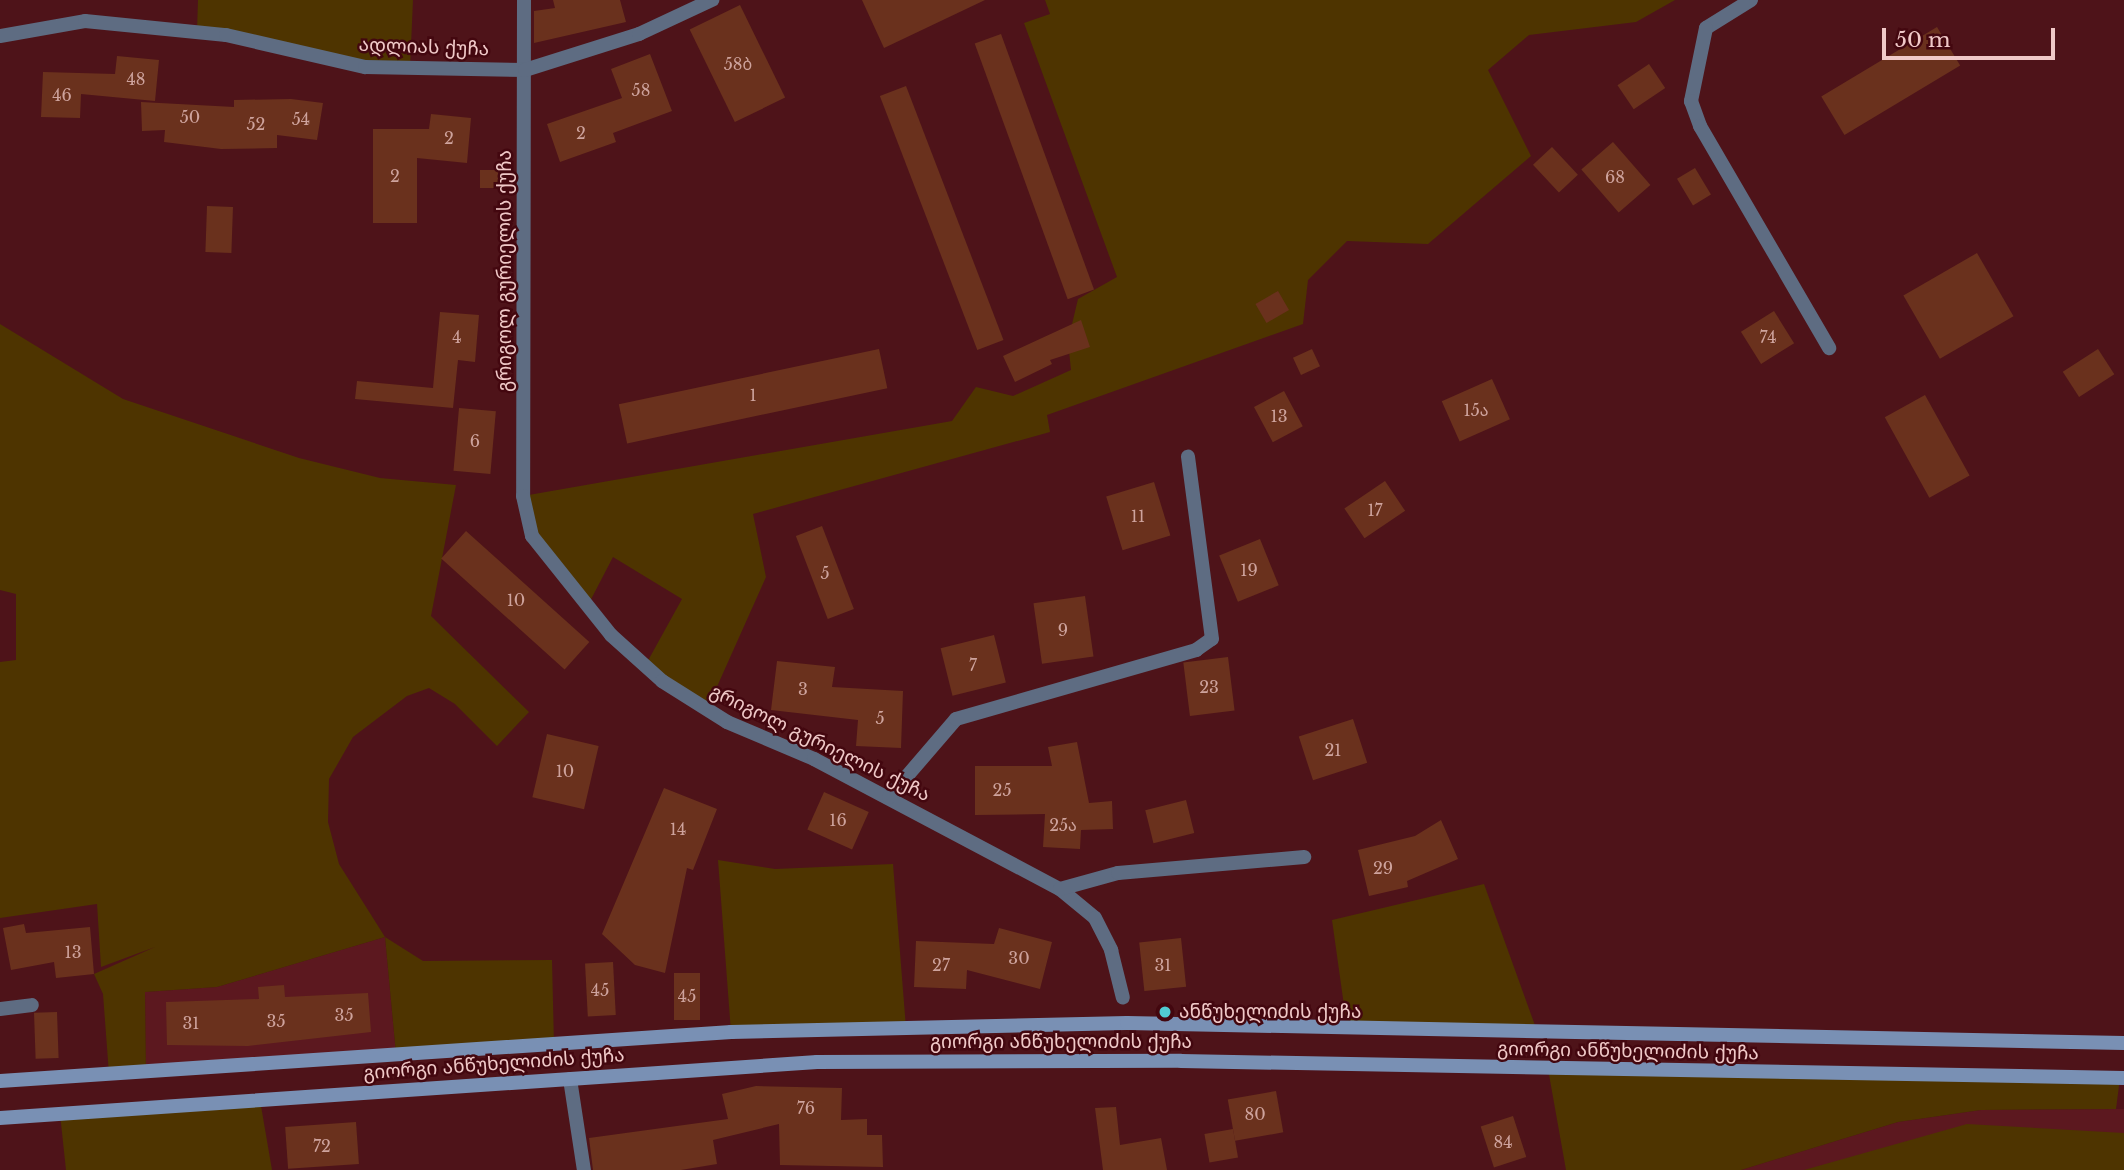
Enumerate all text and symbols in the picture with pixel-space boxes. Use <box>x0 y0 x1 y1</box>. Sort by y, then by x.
scale bar <box>1886 14 2059 58</box>
text: 50 m <box>1895 27 1950 53</box>
street label: ადლიას ქუჩა <box>358 33 490 61</box>
house number: 58ბ <box>724 54 752 74</box>
house number: 48 <box>126 69 146 89</box>
house number: 58 <box>632 80 650 100</box>
house number: 46 <box>52 85 72 105</box>
house number: 50 <box>180 107 200 127</box>
house number: 54 <box>292 109 310 129</box>
house number: 52 <box>247 114 265 134</box>
house number: 2 <box>576 123 586 143</box>
house number: 2 <box>444 128 454 148</box>
street label: გრიგოლ გურიელის ქუჩა <box>494 150 516 392</box>
house number: 2 <box>390 166 400 186</box>
house number: 68 <box>1605 167 1625 187</box>
house number: 4 <box>452 327 462 347</box>
house number: 74 <box>1759 327 1777 347</box>
house number: 1 <box>749 385 757 405</box>
house number: 15ა <box>1463 400 1489 420</box>
house number: 13 <box>1271 406 1287 426</box>
house number: 6 <box>470 431 480 451</box>
house number: 17 <box>1367 500 1383 520</box>
house number: 11 <box>1131 506 1145 526</box>
house number: 19 <box>1240 560 1258 580</box>
house number: 5 <box>820 563 830 583</box>
house number: 10 <box>507 590 525 610</box>
house number: 9 <box>1058 620 1068 640</box>
house number: 7 <box>969 655 977 675</box>
house number: 23 <box>1199 677 1219 697</box>
house number: 3 <box>798 679 808 699</box>
street label: გრიგოლ გურიელის ქუჩა <box>706 680 934 806</box>
house number: 5 <box>875 708 885 728</box>
house number: 21 <box>1325 740 1341 760</box>
house number: 10 <box>556 761 574 781</box>
house number: 25 <box>993 780 1011 800</box>
house number: 16 <box>829 810 847 830</box>
house number: 25ა <box>1049 815 1077 835</box>
house number: 14 <box>670 819 686 839</box>
house number: 29 <box>1373 858 1393 878</box>
house number: 13 <box>65 942 81 962</box>
house number: 30 <box>1008 948 1030 968</box>
house number: 27 <box>932 955 950 975</box>
house number: 31 <box>1155 955 1171 975</box>
house number: 45 <box>591 980 609 1000</box>
house number: 45 <box>678 986 696 1006</box>
place label: ანწუხელიძის ქუჩა <box>1179 1001 1361 1023</box>
marker: ანწუხელიძის ქუჩა <box>1157 1004 1173 1020</box>
house number: 35 <box>335 1005 353 1025</box>
house number: 35 <box>267 1011 285 1031</box>
house number: 31 <box>183 1013 199 1033</box>
street label: გიორგი ანწუხელიძის ქუჩა <box>930 1031 1192 1053</box>
street label: გიორგი ანწუხელიძის ქუჩა <box>1497 1037 1759 1065</box>
street label: გიორგი ანწუხელიძის ქუჩა <box>363 1043 625 1085</box>
house number: 76 <box>797 1098 815 1118</box>
house number: 80 <box>1244 1104 1266 1124</box>
house number: 84 <box>1493 1132 1513 1152</box>
house number: 72 <box>313 1136 331 1156</box>

